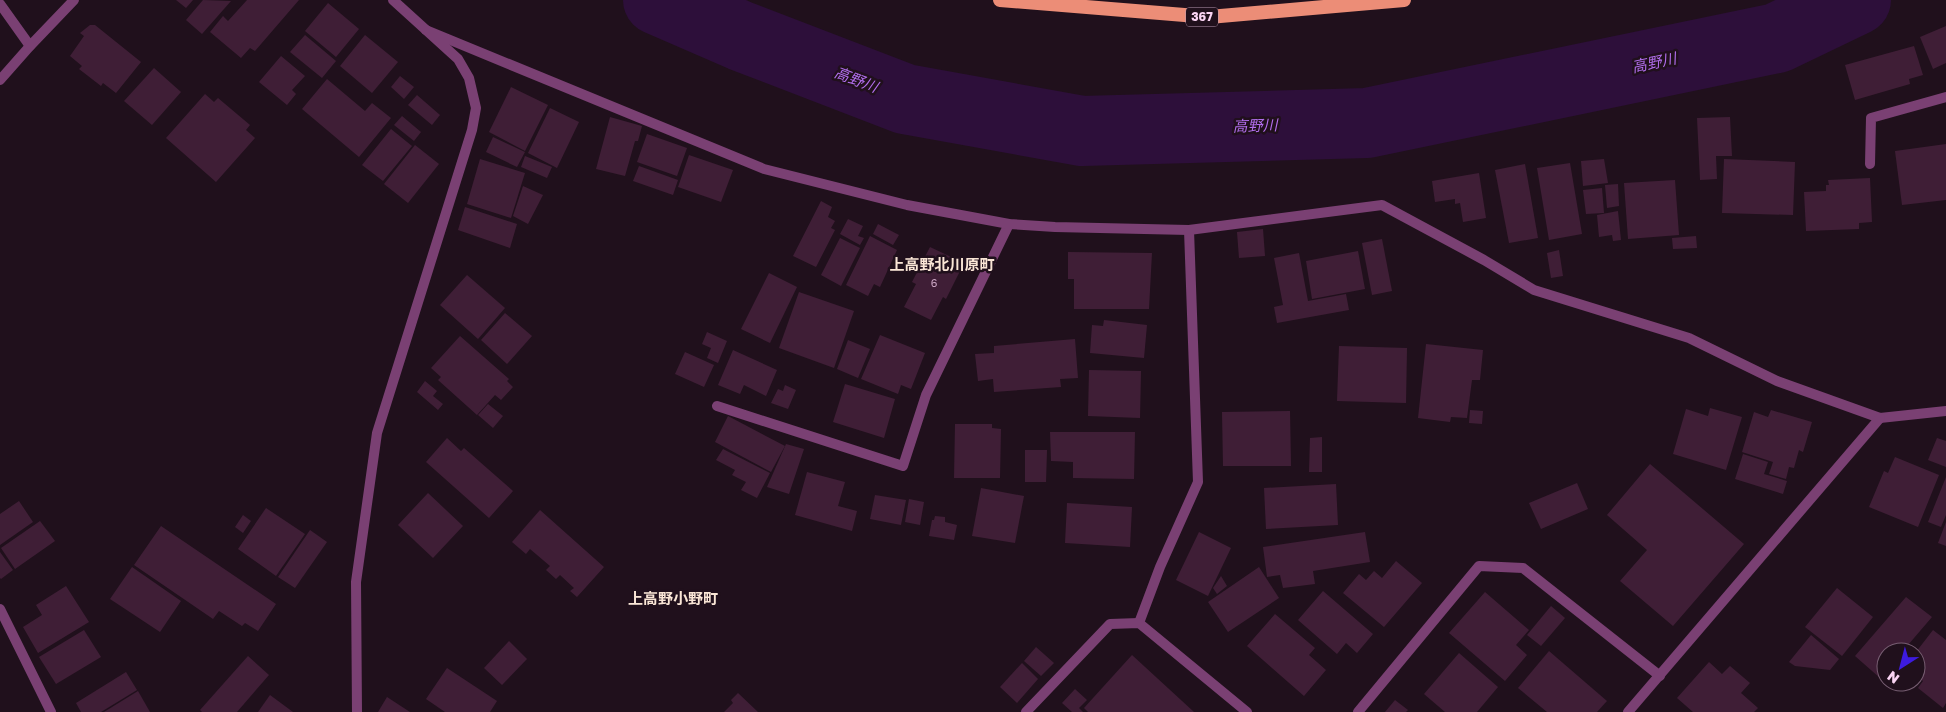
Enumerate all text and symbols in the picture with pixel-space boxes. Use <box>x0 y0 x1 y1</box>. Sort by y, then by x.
road number: 367 <box>1186 8 1218 26</box>
water label: 高野川 <box>1630 48 1680 76</box>
water label: 高野川 <box>832 63 882 96</box>
water label: 高野川 <box>1232 115 1280 135</box>
district label: 上高野北川原町 <box>889 255 995 273</box>
house number: 6 <box>931 276 938 289</box>
district label: 上高野小野町 <box>628 589 718 607</box>
north arrow <box>1876 642 1926 692</box>
text: N <box>1884 668 1902 688</box>

